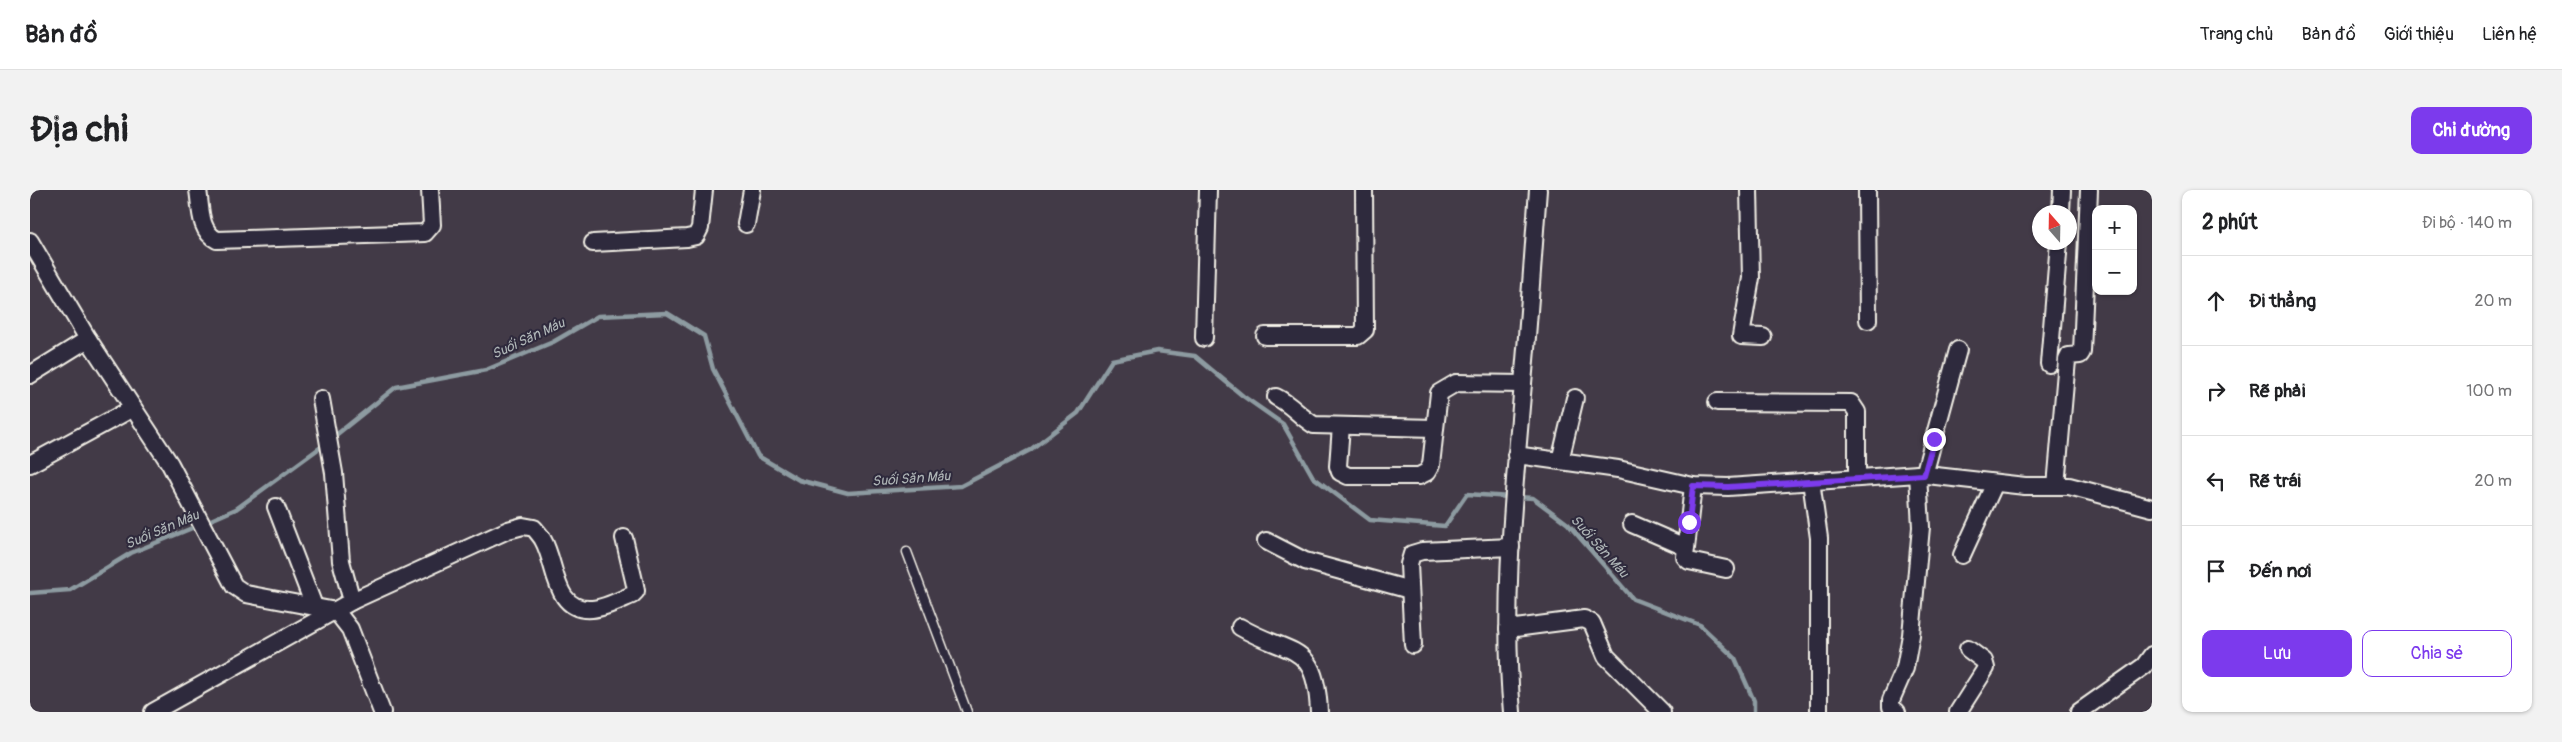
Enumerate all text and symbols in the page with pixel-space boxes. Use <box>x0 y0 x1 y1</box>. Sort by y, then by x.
text: Bản đồ <box>25 20 97 49</box>
text: Trang chủ <box>2200 23 2274 46</box>
text: Bản đồ <box>2302 23 2356 46</box>
text: Giới thiệu <box>2384 23 2454 46</box>
text: Liên hệ <box>2482 23 2537 46</box>
button: Chỉ đường <box>2411 107 2532 154</box>
text: Địa chỉ <box>30 108 129 152</box>
north arrow <box>2032 205 2077 250</box>
map controls <box>2092 205 2137 295</box>
button: + <box>2092 205 2137 250</box>
text: 2 phút <box>2202 209 2257 236</box>
text: Đi bộ · 140 m <box>2422 213 2512 233</box>
button: − <box>2092 250 2137 295</box>
icon: ahead <box>2202 287 2230 315</box>
text: Đi thẳng <box>2249 289 2316 313</box>
text: 20 m <box>2474 291 2512 311</box>
water label: Suối Săn Máu <box>489 314 568 363</box>
icon: right <box>2202 377 2230 405</box>
text: Rẽ phải <box>2249 379 2305 403</box>
text: 100 m <box>2466 381 2512 401</box>
route end <box>1923 428 1946 451</box>
water label: Suối Săn Máu <box>871 467 952 490</box>
icon: left <box>2202 467 2230 495</box>
text: Rẽ trái <box>2249 469 2301 493</box>
text: 20 m <box>2474 471 2512 491</box>
water label: Suối Săn Máu <box>123 506 202 553</box>
route start <box>1678 511 1701 534</box>
water label: Suối Săn Máu <box>1567 512 1633 582</box>
icon: arrive <box>2202 557 2230 585</box>
text: Đến nơi <box>2249 559 2311 583</box>
button: Lưu <box>2202 630 2352 677</box>
button: Chia sẻ <box>2362 630 2512 677</box>

